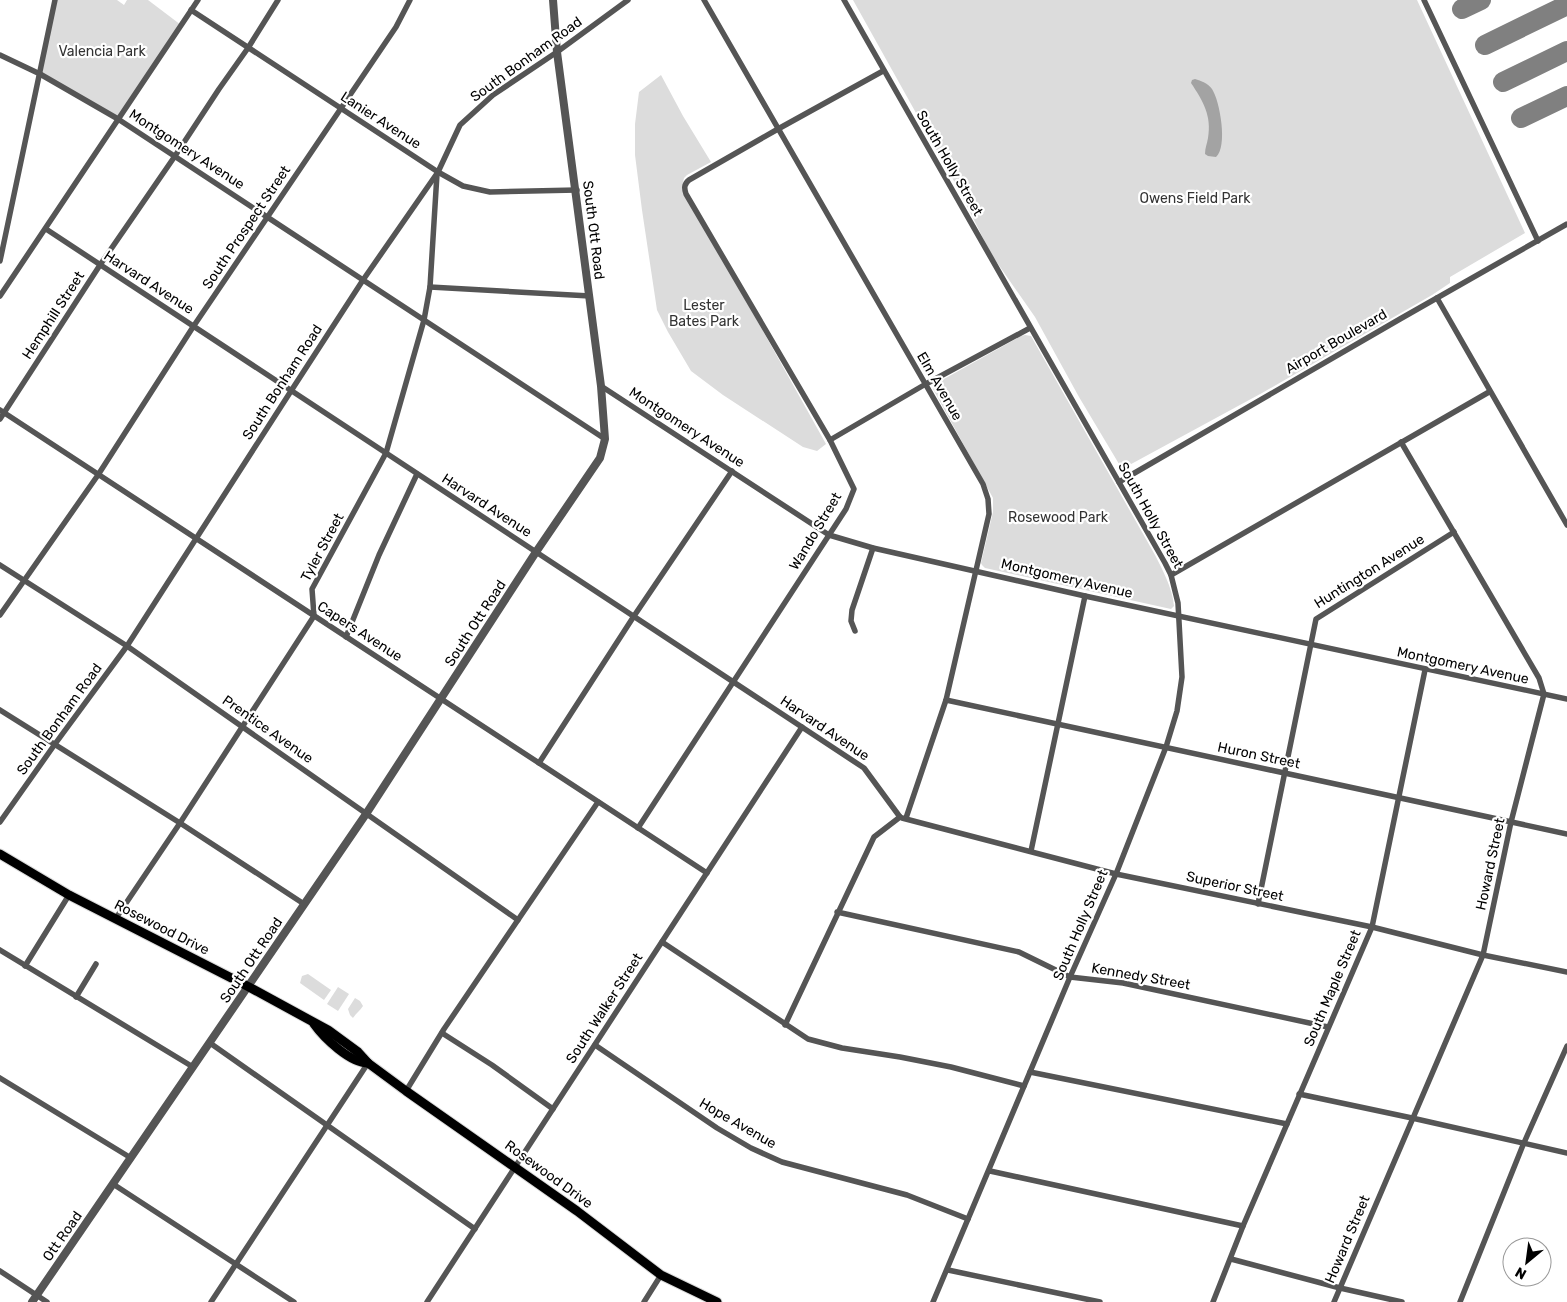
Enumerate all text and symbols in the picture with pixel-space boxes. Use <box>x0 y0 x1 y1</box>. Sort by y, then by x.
street label: South Bonham Road <box>467 13 585 106</box>
park label: Valencia Park <box>58 43 146 60</box>
street label: Lanier Avenue <box>337 88 424 153</box>
street label: Montgomery Avenue <box>126 106 248 193</box>
street label: South Holly Street <box>913 108 987 219</box>
street label: South Prospect Street <box>199 162 294 292</box>
street label: South Ott Road <box>579 180 608 281</box>
park label: Owens Field Park <box>1139 190 1251 207</box>
street label: Harvard Avenue <box>101 247 197 318</box>
street label: Hemphill Street <box>19 268 88 362</box>
park label: Lester Bates Park <box>669 297 740 330</box>
street label: Airport Boulevard <box>1283 306 1390 377</box>
street label: South Bonham Road <box>239 322 326 443</box>
street label: Elm Avenue <box>913 349 966 424</box>
street label: Montgomery Avenue <box>626 384 748 471</box>
street label: South Holly Street <box>1114 459 1187 572</box>
street label: Harvard Avenue <box>439 470 535 541</box>
street label: Wando Street <box>786 489 845 573</box>
park label: Rosewood Park <box>1008 509 1109 526</box>
street label: Tyler Street <box>297 510 348 584</box>
street label: Huntington Avenue <box>1311 531 1428 612</box>
street label: Montgomery Avenue <box>999 555 1134 602</box>
street label: South Ott Road <box>441 577 510 670</box>
street label: Capers Avenue <box>314 598 405 665</box>
street label: Montgomery Avenue <box>1395 643 1531 688</box>
street label: South Bonham Road <box>13 660 106 778</box>
street label: Prentice Avenue <box>219 692 317 767</box>
street label: Harvard Avenue <box>777 692 873 765</box>
street label: Huron Street <box>1216 738 1302 773</box>
street label: Howard Street <box>1472 816 1509 912</box>
street label: South Holly Street <box>1049 867 1112 983</box>
street label: Superior Street <box>1185 868 1286 905</box>
street label: Rosewood Drive <box>111 896 212 959</box>
street label: South Ott Road <box>217 914 286 1006</box>
street label: South Maple Street <box>1300 927 1365 1049</box>
street label: South Walker Street <box>562 950 647 1067</box>
street label: Kennedy Street <box>1090 959 1192 994</box>
street label: Hope Avenue <box>696 1094 780 1152</box>
street label: Rosewood Drive <box>501 1137 596 1212</box>
street label: Howard Street <box>1321 1192 1374 1286</box>
street label: Ott Road <box>39 1208 86 1265</box>
north arrow <box>1502 1237 1552 1287</box>
text: N <box>1512 1263 1529 1283</box>

